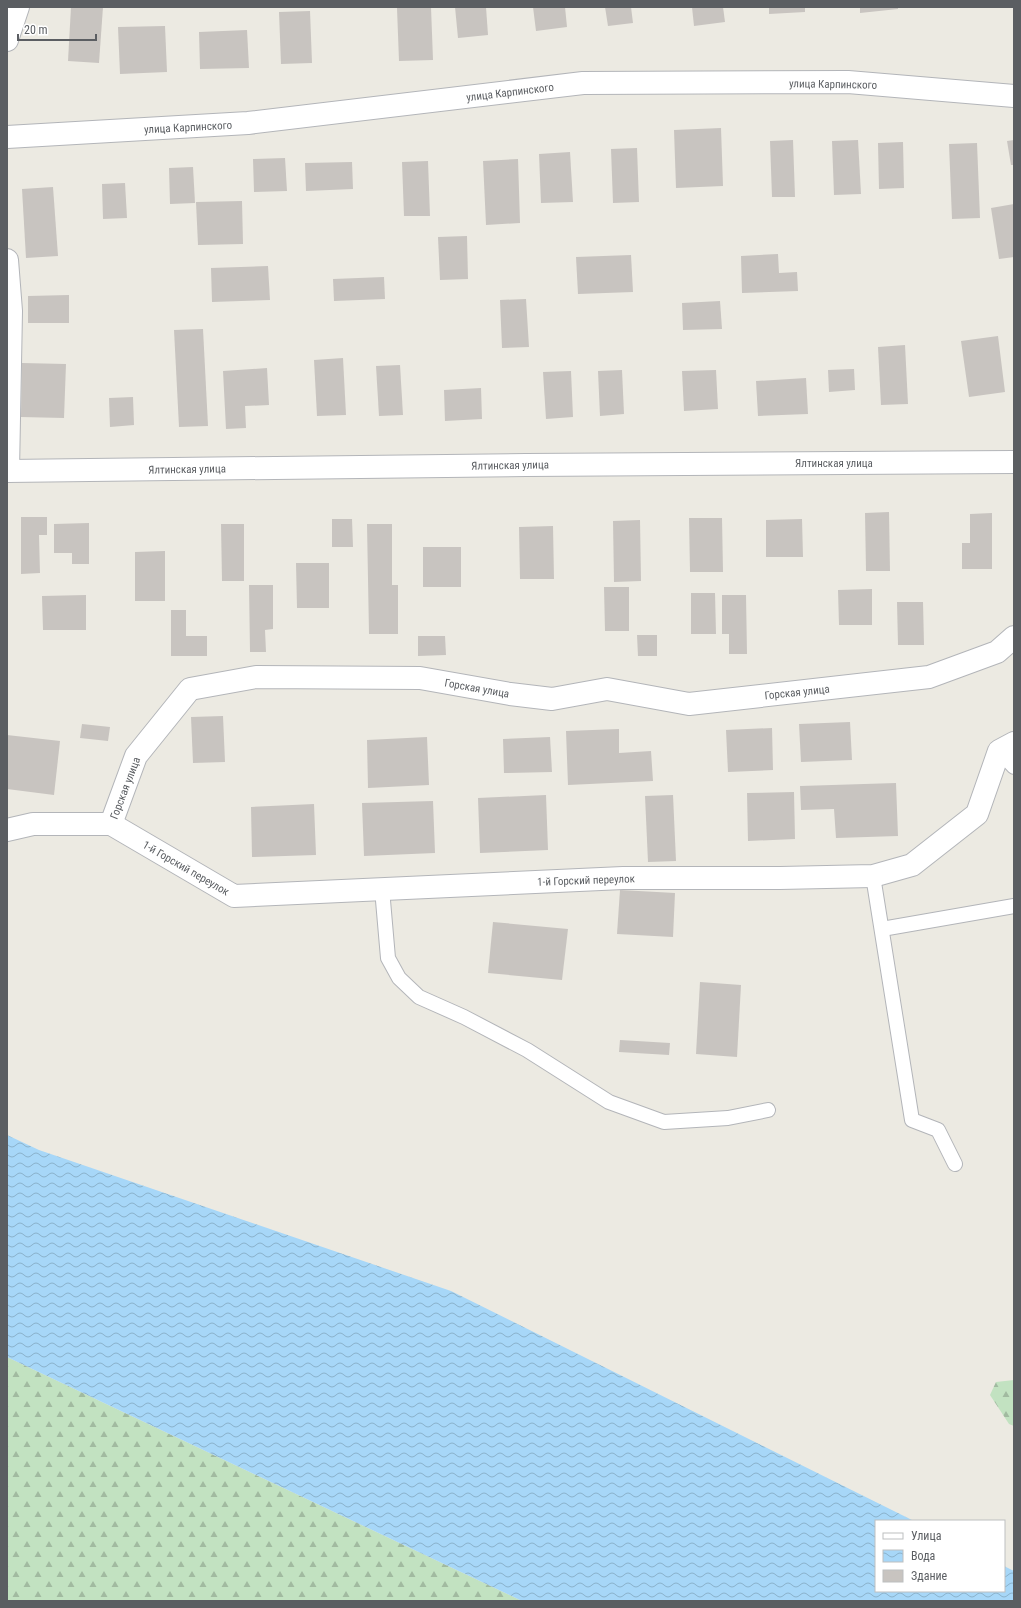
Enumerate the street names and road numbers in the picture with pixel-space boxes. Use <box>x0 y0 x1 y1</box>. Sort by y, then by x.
street label: улица Карпинского <box>789 77 878 92</box>
street label: улица Карпинского <box>466 81 555 104</box>
street label: улица Карпинского <box>144 119 233 136</box>
street label: Ялтинская улица <box>795 457 873 470</box>
street label: Ялтинская улица <box>471 458 549 473</box>
street label: Ялтинская улица <box>148 462 226 477</box>
street label: Горская улица <box>444 676 510 701</box>
street label: Горская улица <box>764 683 830 702</box>
street label: Горская улица <box>108 755 143 821</box>
street label: 1-й Горский переулок <box>140 838 232 899</box>
street label: 1-й Горский переулок <box>537 872 636 889</box>

